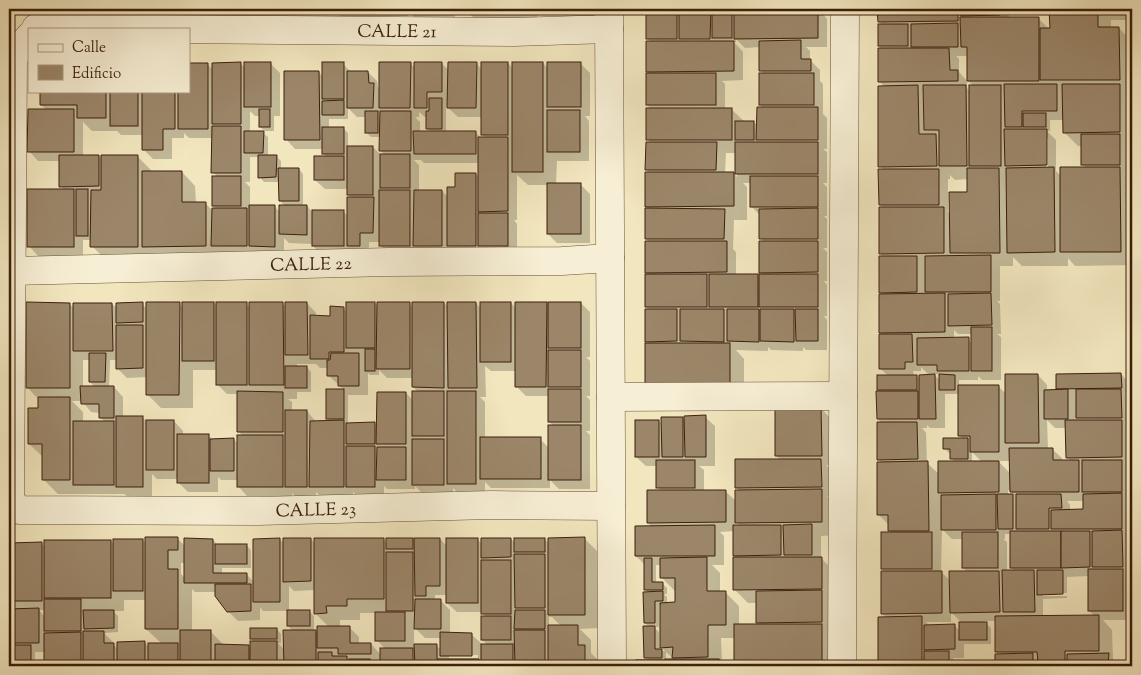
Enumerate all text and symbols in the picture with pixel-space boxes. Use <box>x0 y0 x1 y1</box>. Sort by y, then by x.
street label: CALLE 21 <box>357 20 437 46</box>
legend <box>28 28 190 92</box>
text: Calle <box>72 38 106 59</box>
text: Edificio <box>72 64 121 85</box>
street label: CALLE 22 <box>270 252 353 280</box>
street label: CALLE 23 <box>275 497 357 526</box>

